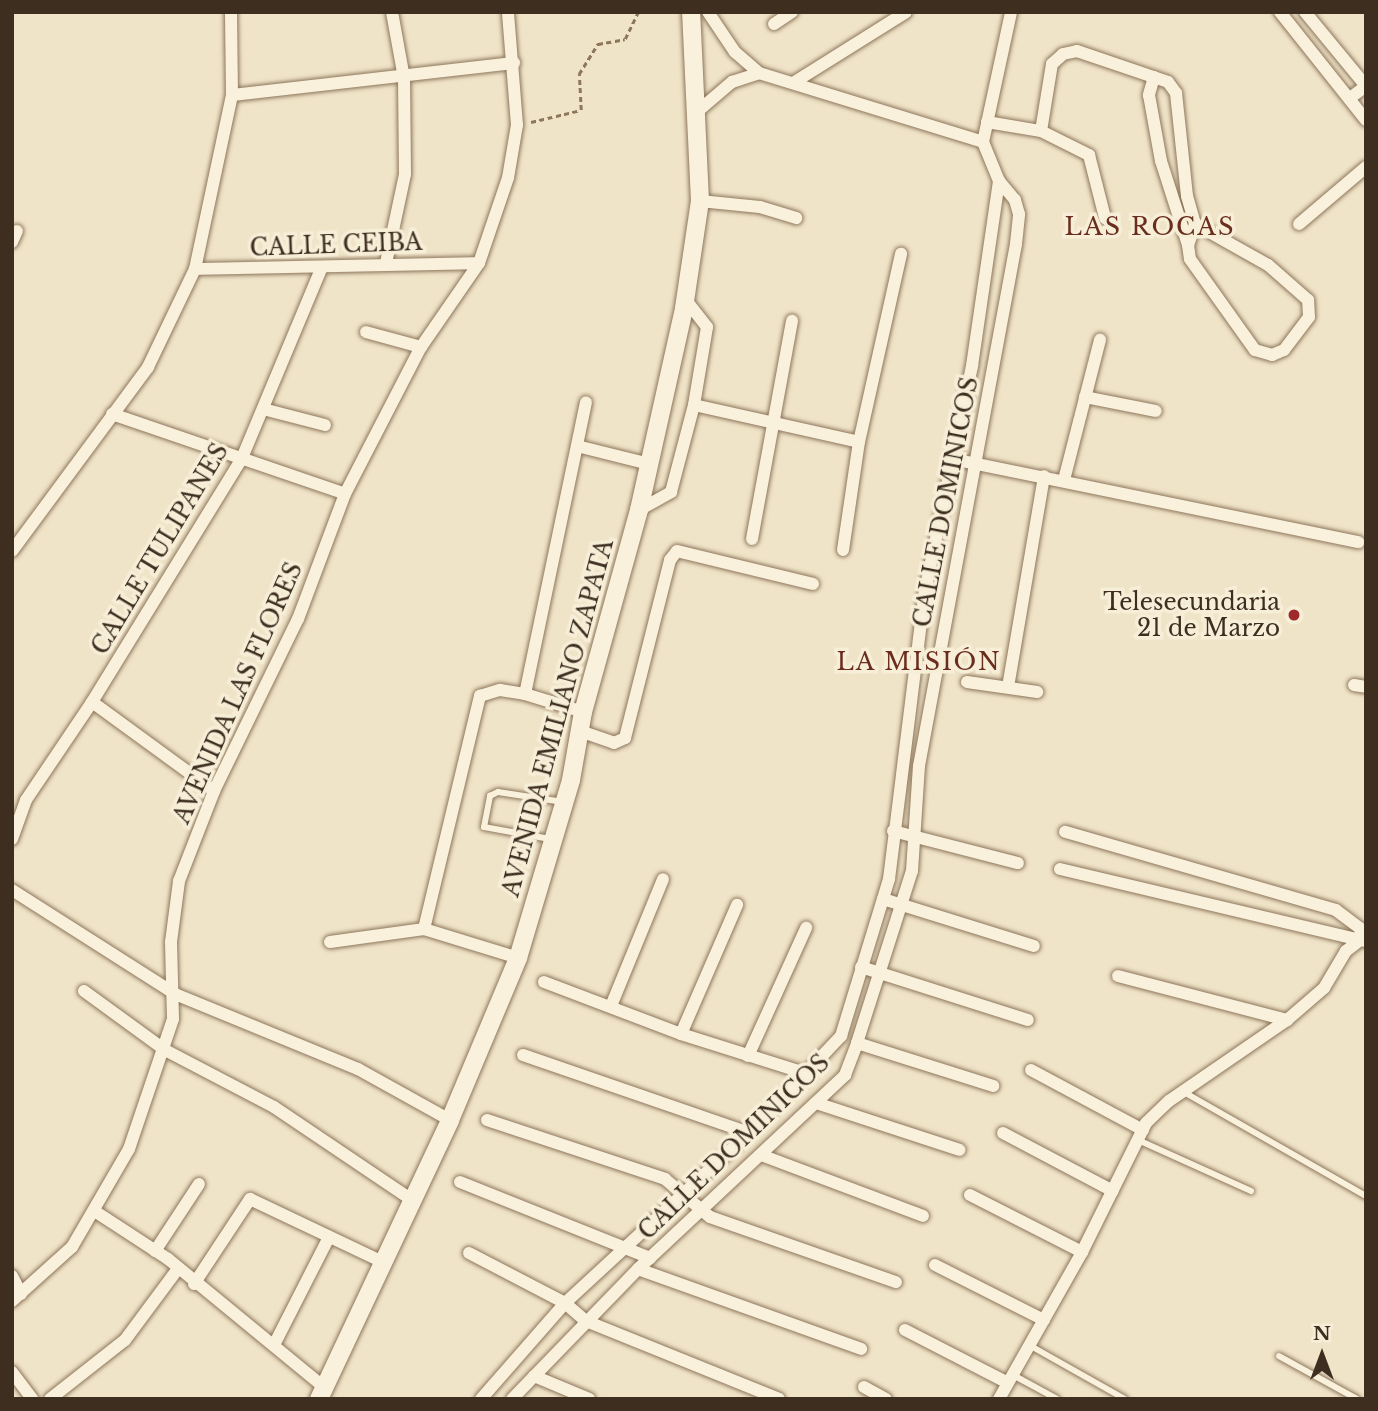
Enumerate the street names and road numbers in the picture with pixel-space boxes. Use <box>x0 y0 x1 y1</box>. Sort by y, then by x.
street label: CALLE CEIBA <box>249 228 423 262</box>
street label: CALLE DOMINICOS <box>908 374 984 630</box>
street label: CALLE TULIPANES <box>86 438 234 660</box>
street label: AVENIDA EMILIANO ZAPATA <box>497 536 619 900</box>
street label: AVENIDA LAS FLORES <box>168 558 308 828</box>
street label: CALLE DOMINICOS <box>633 1049 835 1245</box>

